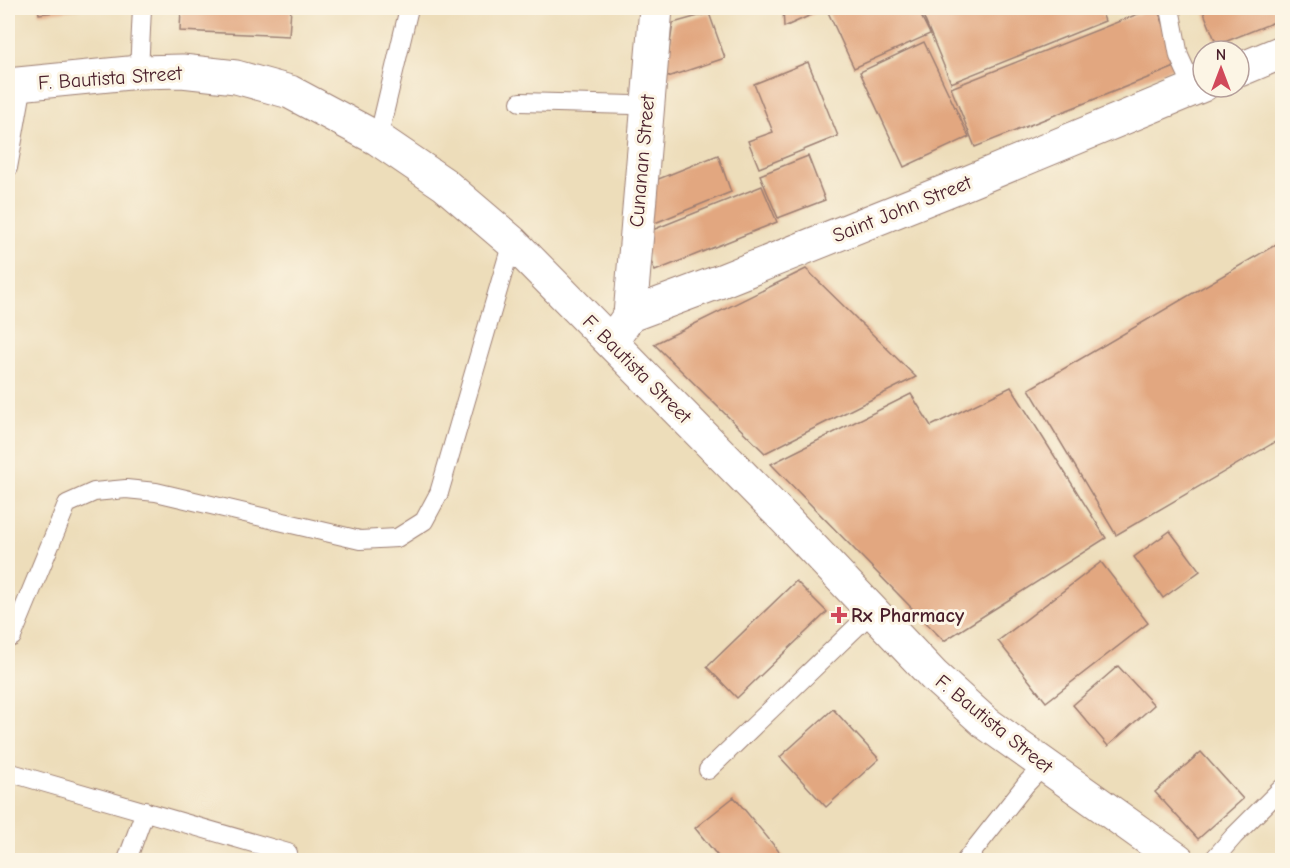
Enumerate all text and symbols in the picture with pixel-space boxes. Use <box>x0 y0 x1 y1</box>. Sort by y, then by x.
north arrow <box>1191 39 1251 99</box>
text: N <box>1216 46 1226 64</box>
street label: F. Bautista Street <box>37 61 184 94</box>
street label: Cunanan Street <box>625 92 659 228</box>
street label: Saint John Street <box>829 170 976 247</box>
street label: F. Bautista Street <box>578 310 697 429</box>
place label: Rx Pharmacy <box>851 604 965 627</box>
marker: Rx Pharmacy <box>832 608 846 622</box>
street label: F. Bautista Street <box>931 670 1058 779</box>

